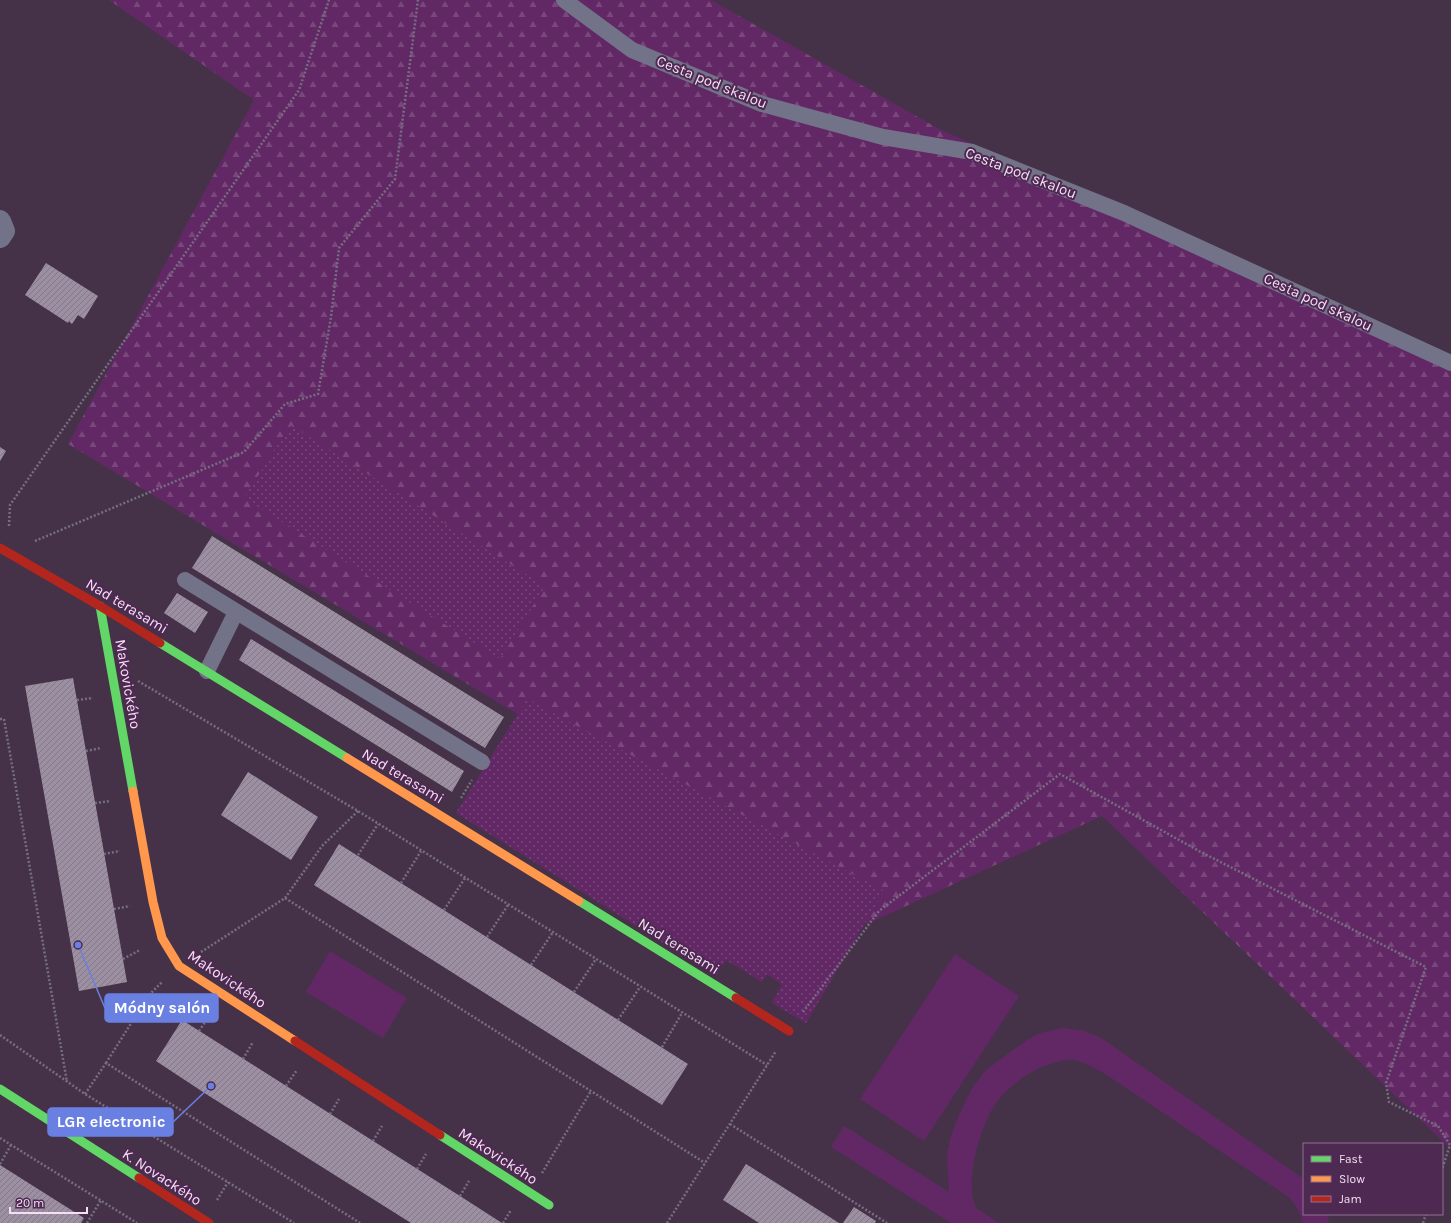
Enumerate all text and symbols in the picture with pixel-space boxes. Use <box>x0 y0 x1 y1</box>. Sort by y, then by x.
street label: Cesta pod skalou <box>654 52 770 112</box>
street label: Cesta pod skalou <box>963 144 1079 202</box>
street label: Cesta pod skalou <box>1261 269 1375 335</box>
street label: Nad terasami <box>83 574 171 638</box>
street label: Makovického <box>111 638 145 730</box>
street label: Nad terasami <box>359 744 447 808</box>
street label: Nad terasami <box>635 914 723 978</box>
street label: Makovického <box>184 946 270 1012</box>
callout: Módny salón <box>105 994 218 1022</box>
text: Módny salón <box>114 998 210 1017</box>
callout: LGR electronic <box>48 1108 173 1136</box>
text: LGR electronic <box>57 1112 165 1131</box>
street label: Makovického <box>455 1124 541 1188</box>
legend <box>1303 1143 1443 1215</box>
street label: K. Novackého <box>119 1145 205 1209</box>
text: Fast <box>1339 1152 1363 1166</box>
text: Slow <box>1339 1172 1365 1186</box>
scale bar <box>10 1189 87 1215</box>
text: Jam <box>1339 1192 1362 1206</box>
text: 20 m <box>16 1196 44 1210</box>

